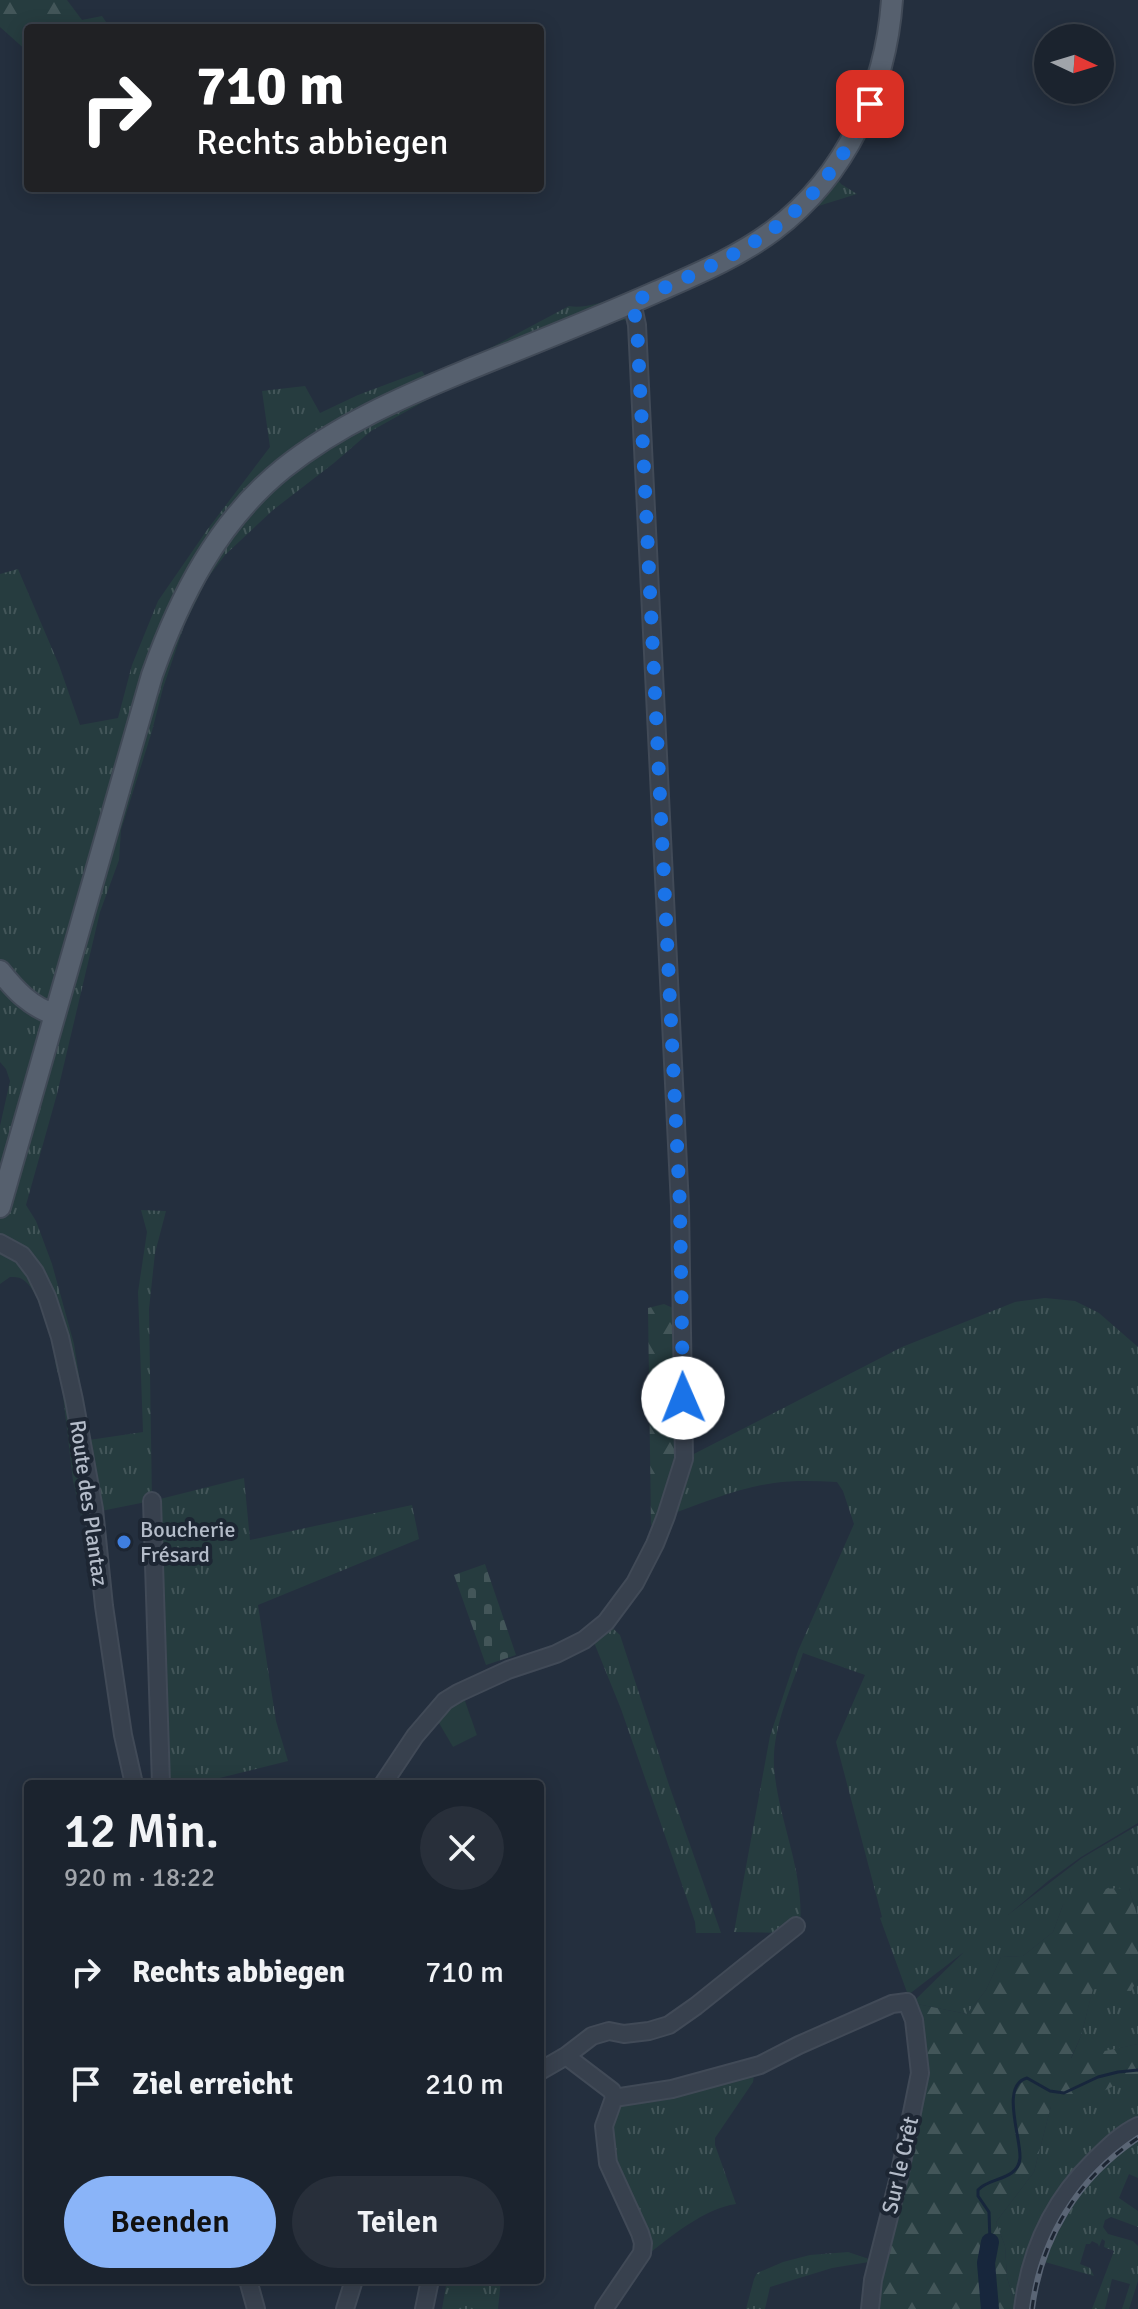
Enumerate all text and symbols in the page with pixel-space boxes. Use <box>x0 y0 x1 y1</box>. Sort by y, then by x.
north arrow <box>1034 24 1114 104</box>
map controls <box>1034 24 1114 104</box>
text: 710 m <box>196 51 344 120</box>
icon: right <box>64 56 168 160</box>
pin <box>836 70 904 138</box>
icon: arrive <box>848 82 892 126</box>
text: Rechts abbiegen <box>196 120 449 165</box>
position arrow <box>641 1356 725 1440</box>
street label: Route des Plantaz <box>64 1418 114 1588</box>
place label: Boucherie Frésard <box>140 1516 236 1568</box>
marker: Boucherie Frésard <box>115 1533 133 1551</box>
text: 12 Min. <box>64 1802 219 1861</box>
button: close <box>420 1806 504 1890</box>
text: 920 m · 18:22 <box>64 1862 215 1894</box>
icon: right <box>64 1950 108 1994</box>
text: Rechts abbiegen <box>132 1954 345 1991</box>
text: 710 m <box>425 1954 504 1991</box>
icon: arrive <box>64 2062 108 2106</box>
text: Ziel erreicht <box>132 2066 293 2103</box>
text: 210 m <box>425 2066 504 2103</box>
street label: Sur le Crêt <box>876 2113 924 2216</box>
button: Beenden <box>64 2176 276 2268</box>
button: Teilen <box>292 2176 504 2268</box>

